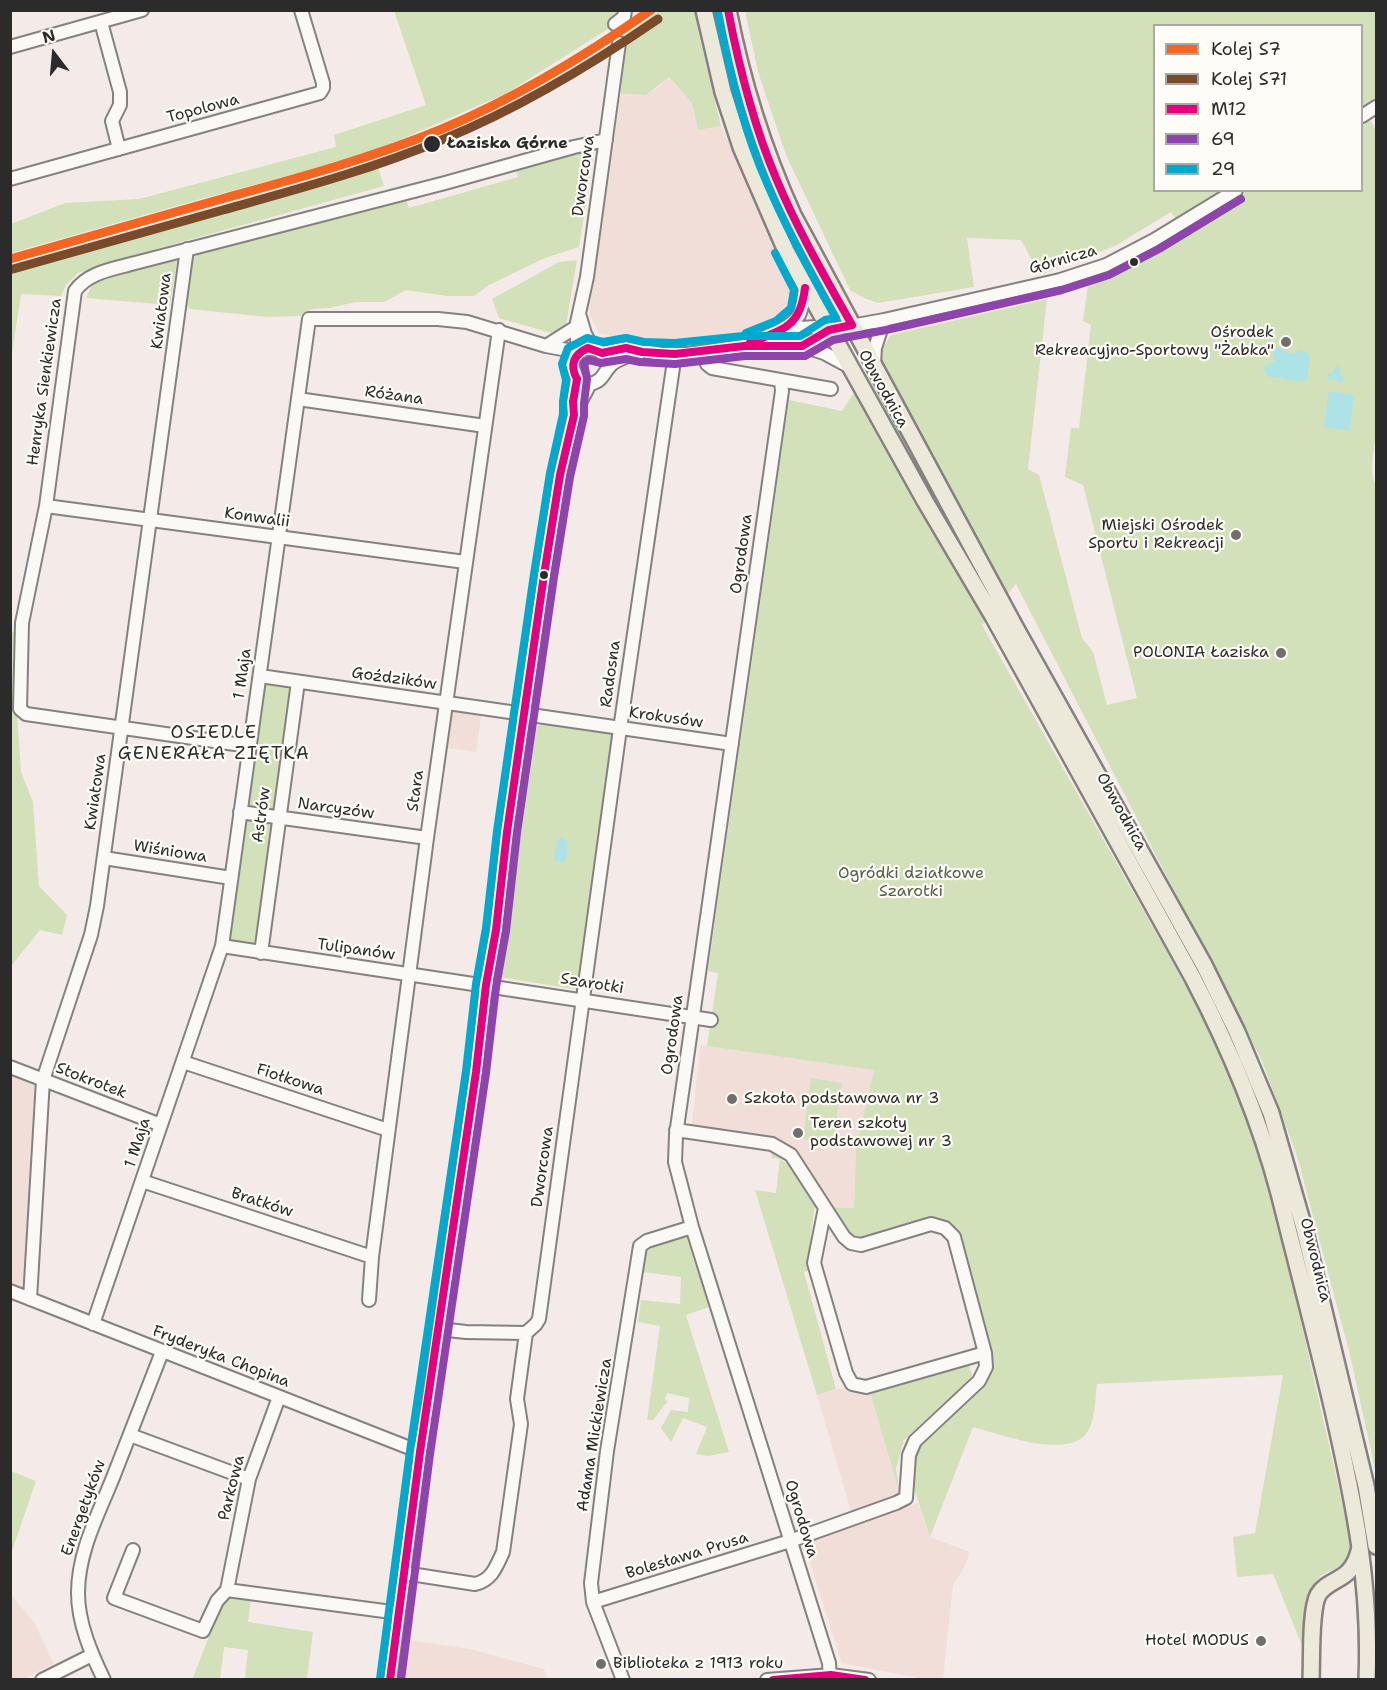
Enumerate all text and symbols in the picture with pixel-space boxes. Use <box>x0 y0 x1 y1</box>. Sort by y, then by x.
north arrow <box>24 24 84 84</box>
text: N <box>40 24 58 48</box>
legend <box>1153 24 1363 192</box>
text: Kolej S7 <box>1211 37 1281 61</box>
text: Kolej S71 <box>1211 67 1287 91</box>
street label: Topolowa <box>165 90 241 128</box>
text: M12 <box>1211 97 1247 121</box>
text: 69 <box>1211 127 1235 151</box>
marker: Łaziska Górne <box>422 134 442 154</box>
place label: Łaziska Górne <box>447 134 568 154</box>
street label: Dworcowa <box>569 134 599 218</box>
text: 29 <box>1211 157 1235 181</box>
street label: Górnicza <box>1027 241 1099 279</box>
unlabelled marker <box>1128 256 1140 268</box>
street label: Kwiatowa <box>148 272 176 350</box>
street label: Henryka Sienkiewicza <box>24 297 66 467</box>
place label: Ośrodek Rekreacyjno-Sportowy "Żabka" <box>1035 323 1274 361</box>
marker: Ośrodek Rekreacyjno-Sportowy "Żabka" <box>1279 335 1293 349</box>
street label: Obwodnica <box>854 347 912 431</box>
street label: Różana <box>364 382 424 410</box>
street label: Konwalii <box>223 504 291 532</box>
street label: Ogrodowa <box>727 513 757 595</box>
place label: Miejski Ośrodek Sportu i Rekreacji <box>1088 516 1224 554</box>
marker: Miejski Ośrodek Sportu i Rekreacji <box>1229 528 1243 542</box>
unlabelled marker <box>538 569 550 581</box>
street label: Radosna <box>597 639 625 709</box>
place label: POLONIA Łaziska <box>1133 643 1269 663</box>
marker: POLONIA Łaziska <box>1274 646 1288 660</box>
street label: 1 Maja <box>230 647 256 701</box>
street label: Goździków <box>350 664 438 694</box>
street label: Krokusów <box>628 703 704 733</box>
district label: OSIEDLE GENERAŁA ZIĘTKA <box>118 722 310 764</box>
street label: Kwiatowa <box>81 753 111 831</box>
street label: Stara <box>404 769 428 813</box>
street label: Obwodnica <box>1092 770 1150 854</box>
street label: Astrów <box>249 786 275 844</box>
street label: Narcyzów <box>296 794 376 824</box>
street label: Wiśniowa <box>132 837 208 867</box>
park label: Ogródki działkowe Szarotki <box>838 864 984 902</box>
street label: Tulipanów <box>316 935 396 965</box>
street label: Szarotki <box>559 970 625 998</box>
street label: Ogrodowa <box>658 994 688 1076</box>
street label: Stokrotek <box>53 1059 129 1103</box>
street label: Fiołkowa <box>254 1060 326 1100</box>
place label: Szkoła podstawowa nr 3 <box>744 1089 940 1109</box>
marker: Szkoła podstawowa nr 3 <box>725 1092 739 1106</box>
place label: Teren szkoły podstawowej nr 3 <box>810 1114 952 1152</box>
street label: 1 Maja <box>121 1116 155 1170</box>
street label: Dworcowa <box>528 1125 558 1209</box>
marker: Teren szkoły podstawowej nr 3 <box>791 1126 805 1140</box>
street label: Bratków <box>229 1184 295 1222</box>
street label: Obwodnica <box>1295 1216 1335 1304</box>
street label: Fryderyka Chopina <box>150 1322 292 1392</box>
street label: Adama Mickiewicza <box>573 1357 617 1513</box>
street label: Parkowa <box>215 1453 249 1523</box>
street label: Energetyków <box>58 1457 110 1559</box>
street label: Ogrodowa <box>780 1478 822 1560</box>
street label: Bolesława Prusa <box>623 1528 751 1584</box>
place label: Hotel MODUS <box>1145 1631 1249 1651</box>
marker: Hotel MODUS <box>1254 1634 1268 1648</box>
place label: Biblioteka z 1913 roku <box>613 1654 783 1674</box>
marker: Biblioteka z 1913 roku <box>594 1657 608 1671</box>

